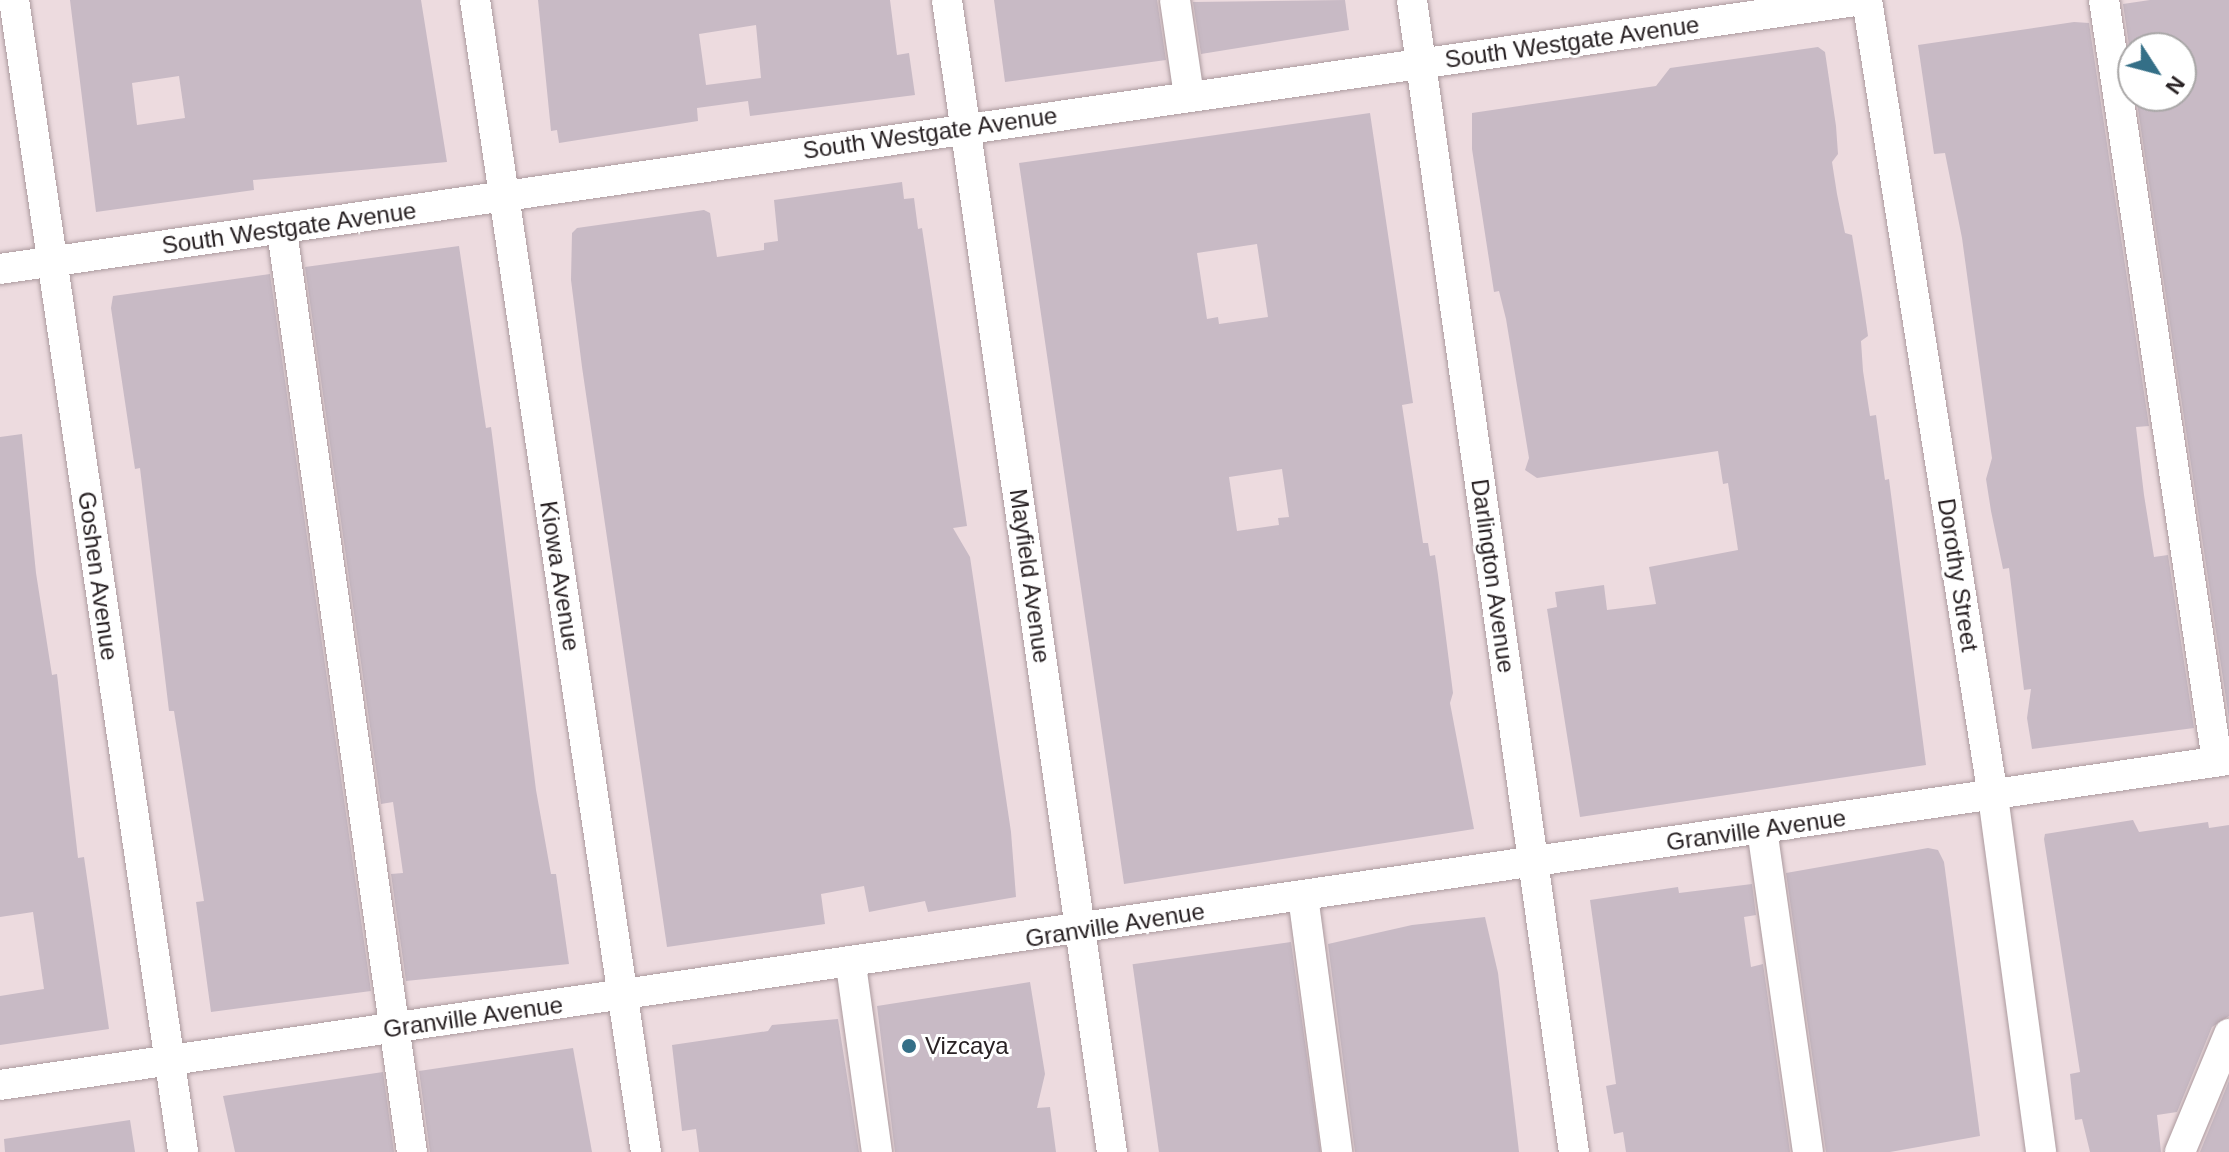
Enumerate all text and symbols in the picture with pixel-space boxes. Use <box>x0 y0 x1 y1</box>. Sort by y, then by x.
street label: South Westgate Avenue <box>1442 10 1702 74</box>
north arrow <box>2117 32 2197 112</box>
text: N <box>2160 71 2190 99</box>
street label: South Westgate Avenue <box>800 101 1060 165</box>
street label: South Westgate Avenue <box>159 196 419 260</box>
street label: Darlington Avenue <box>1465 476 1521 676</box>
street label: Mayfield Avenue <box>1003 486 1057 666</box>
street label: Goshen Avenue <box>72 489 124 663</box>
street label: Dorothy Street <box>1932 496 1984 654</box>
street label: Kiowa Avenue <box>534 498 586 654</box>
street label: Granville Avenue <box>1664 803 1848 857</box>
street label: Granville Avenue <box>1023 897 1207 953</box>
street label: Granville Avenue <box>381 990 565 1044</box>
place label: Vizcaya <box>925 1032 1009 1060</box>
marker: Vizcaya <box>900 1037 918 1055</box>

